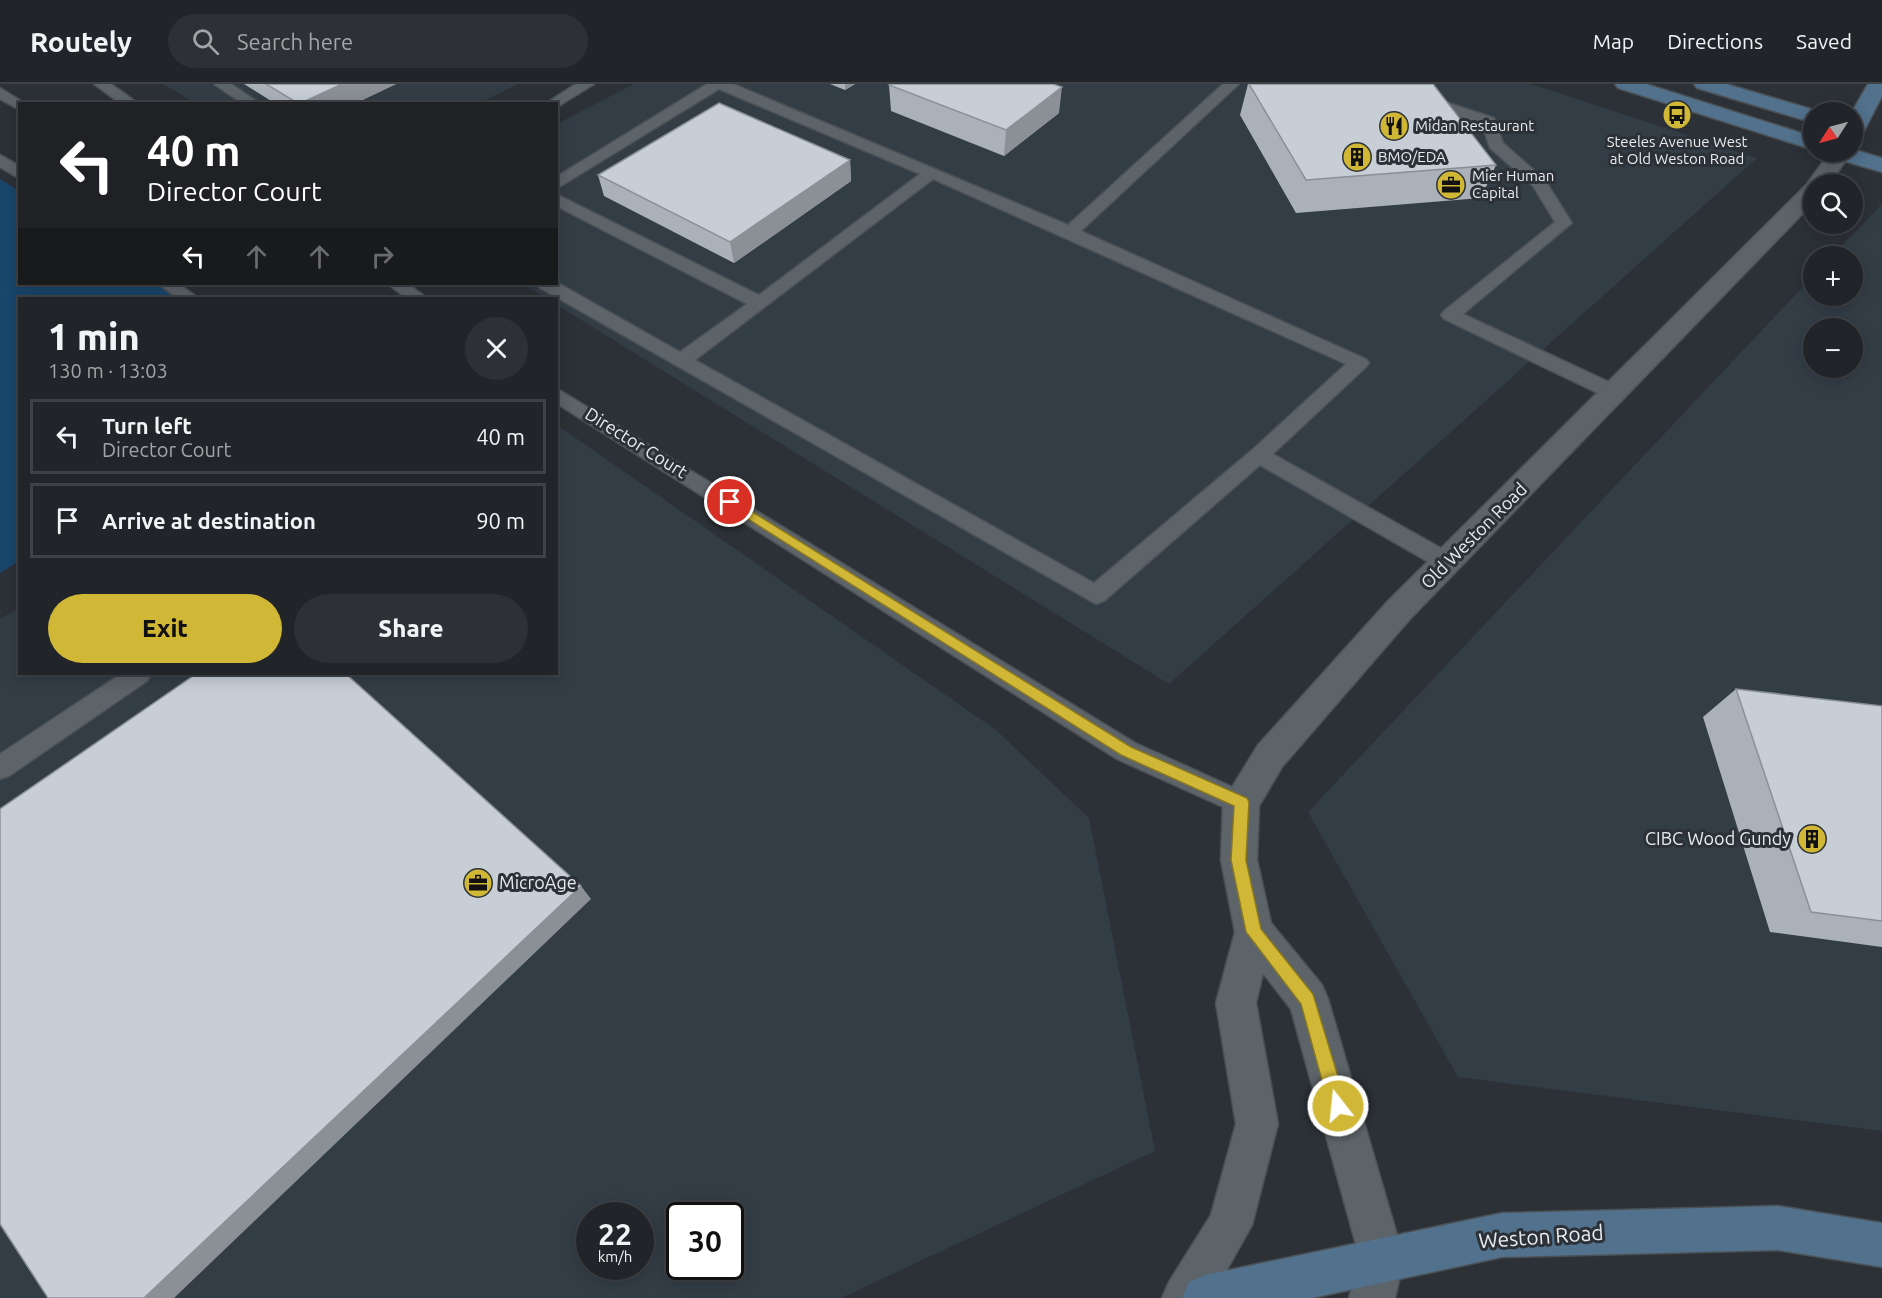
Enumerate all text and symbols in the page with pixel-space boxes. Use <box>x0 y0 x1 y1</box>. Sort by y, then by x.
search box <box>168 14 588 68</box>
icon: search <box>189 25 222 58</box>
text: Routely <box>30 26 132 57</box>
text: Search here <box>237 29 353 54</box>
text: Map <box>1593 29 1634 53</box>
text: Directions <box>1667 29 1763 53</box>
text: Saved <box>1796 29 1852 53</box>
bus stop icon: Steeles Avenue West at Old Weston Road <box>1661 99 1693 131</box>
north arrow <box>1803 102 1863 162</box>
map controls <box>1803 102 1863 378</box>
restaurant icon: Midan Restaurant <box>1378 110 1410 142</box>
place label: Midan Restaurant <box>1415 117 1534 134</box>
icon: left <box>48 126 126 204</box>
text: 40 m <box>147 127 241 174</box>
place label: Steeles Avenue West at Old Weston Road <box>1607 133 1747 167</box>
building icon: BMO/EDA <box>1341 141 1373 173</box>
place label: BMO/EDA <box>1378 148 1446 165</box>
place label: Mier Human Capital <box>1472 167 1554 201</box>
office icon: Mier Human Capital <box>1435 169 1467 201</box>
button: search <box>1803 174 1863 234</box>
text: Director Court <box>147 176 322 206</box>
icon: left <box>177 240 210 273</box>
icon: ahead <box>240 240 273 273</box>
icon: ahead <box>303 240 336 273</box>
icon: right <box>366 240 399 273</box>
button: + <box>1803 246 1863 306</box>
text: 1 min <box>48 316 140 357</box>
button: close <box>465 317 528 380</box>
button: − <box>1803 318 1863 378</box>
text: 130 m · 13:03 <box>48 359 168 382</box>
street label: Director Court <box>582 403 691 481</box>
text: Turn left <box>102 413 192 438</box>
icon: left <box>51 420 84 453</box>
text: 40 m <box>476 424 525 449</box>
text: Director Court <box>102 438 231 461</box>
pin <box>704 476 755 527</box>
street label: Old Weston Road <box>1416 478 1530 592</box>
icon: arrive <box>713 485 746 518</box>
icon: arrive <box>51 504 84 537</box>
text: Arrive at destination <box>102 508 316 533</box>
text: 90 m <box>476 508 525 533</box>
button: Exit <box>48 594 282 663</box>
button: Share <box>294 594 528 663</box>
building icon: CIBC Wood Gundy <box>1796 823 1828 855</box>
place label: CIBC Wood Gundy <box>1645 828 1791 848</box>
office icon: MicroAge <box>462 867 494 899</box>
place label: MicroAge <box>499 872 577 892</box>
position arrow <box>1306 1074 1370 1138</box>
speed limit sign: 30 <box>666 1202 744 1280</box>
text: 22 <box>598 1217 632 1251</box>
street label: Weston Road <box>1477 1220 1604 1252</box>
text: km/h <box>598 1248 632 1265</box>

